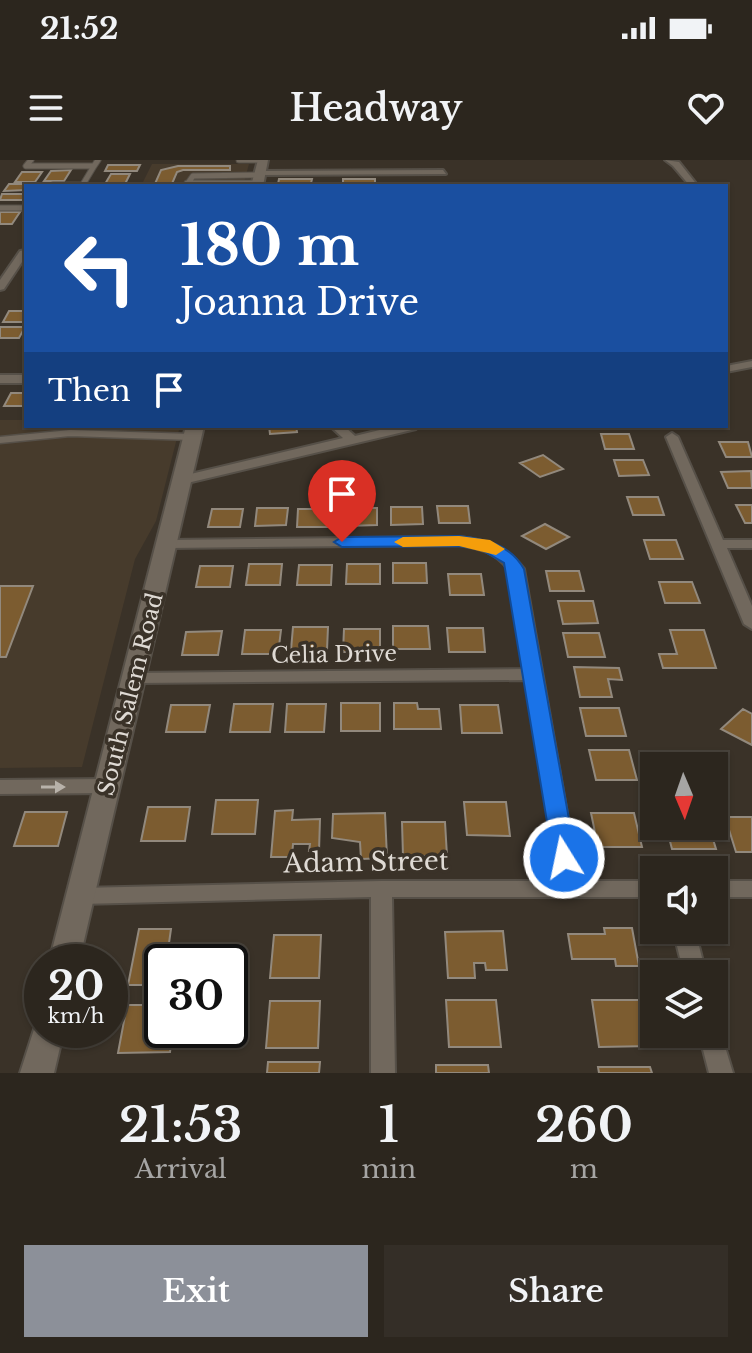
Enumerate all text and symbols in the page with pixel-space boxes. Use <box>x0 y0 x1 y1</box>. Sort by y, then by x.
text: 21:52 <box>40 10 119 47</box>
icon: menu <box>24 86 68 130</box>
text: Headway <box>290 86 462 131</box>
icon: heart <box>684 86 728 130</box>
text: 180 m <box>180 211 359 280</box>
icon: left <box>48 216 152 320</box>
text: Joanna Drive <box>180 280 419 325</box>
icon: arrive <box>147 368 191 412</box>
text: Then <box>48 372 131 409</box>
pin <box>308 460 376 542</box>
icon: arrive <box>320 472 364 516</box>
street label: South Salem Road <box>92 590 169 798</box>
street label: Celia Drive <box>271 640 397 669</box>
north arrow <box>640 752 728 840</box>
map controls <box>640 752 728 1048</box>
one-way arrow <box>41 781 66 793</box>
position arrow <box>522 816 606 900</box>
street label: Adam Street <box>282 845 449 879</box>
button: sound <box>640 856 728 944</box>
speed limit sign: 30 <box>144 944 248 1048</box>
button: layers <box>640 960 728 1048</box>
text: 20 <box>48 961 104 1011</box>
text: km/h <box>48 1004 104 1028</box>
text: 21:53 <box>119 1095 243 1155</box>
text: 1 <box>378 1095 399 1155</box>
text: 260 <box>535 1095 633 1155</box>
text: Arrival <box>135 1153 227 1185</box>
text: min <box>361 1153 416 1185</box>
text: m <box>570 1153 598 1185</box>
button: Exit <box>24 1245 368 1337</box>
button: Share <box>384 1245 728 1337</box>

